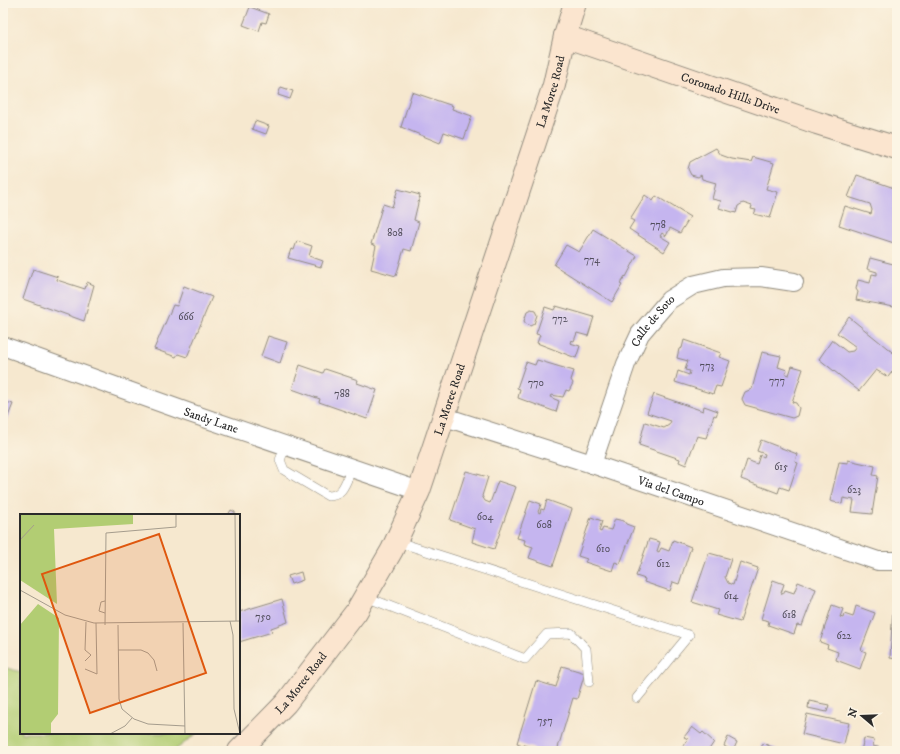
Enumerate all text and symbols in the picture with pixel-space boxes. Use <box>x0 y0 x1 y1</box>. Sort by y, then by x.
street label: La Moree Road <box>533 54 568 130</box>
street label: Coronado Hills Drive <box>679 69 782 117</box>
house number: 778 <box>650 219 666 231</box>
house number: 808 <box>387 227 403 239</box>
house number: 774 <box>584 254 600 266</box>
street label: Calle de Soto <box>628 291 678 349</box>
house number: 666 <box>178 311 195 323</box>
house number: 772 <box>552 313 568 325</box>
house number: 773 <box>700 360 714 372</box>
street label: La Moree Road <box>431 362 468 437</box>
house number: 777 <box>769 375 785 387</box>
house number: 770 <box>528 377 544 389</box>
house number: 788 <box>334 388 350 400</box>
street label: Sandy Lane <box>182 404 240 436</box>
house number: 615 <box>774 461 788 473</box>
street label: Via del Campo <box>635 472 707 509</box>
house number: 623 <box>847 484 861 496</box>
house number: 604 <box>477 511 493 523</box>
inset map <box>20 514 240 734</box>
house number: 608 <box>536 519 552 531</box>
house number: 610 <box>596 543 610 555</box>
house number: 612 <box>656 558 670 570</box>
house number: 614 <box>724 590 739 602</box>
house number: 618 <box>782 609 796 621</box>
house number: 750 <box>255 611 271 623</box>
house number: 622 <box>836 630 852 642</box>
street label: La Moree Road <box>272 649 330 717</box>
north arrow <box>842 696 882 736</box>
text: N <box>845 707 862 720</box>
house number: 757 <box>537 715 553 727</box>

